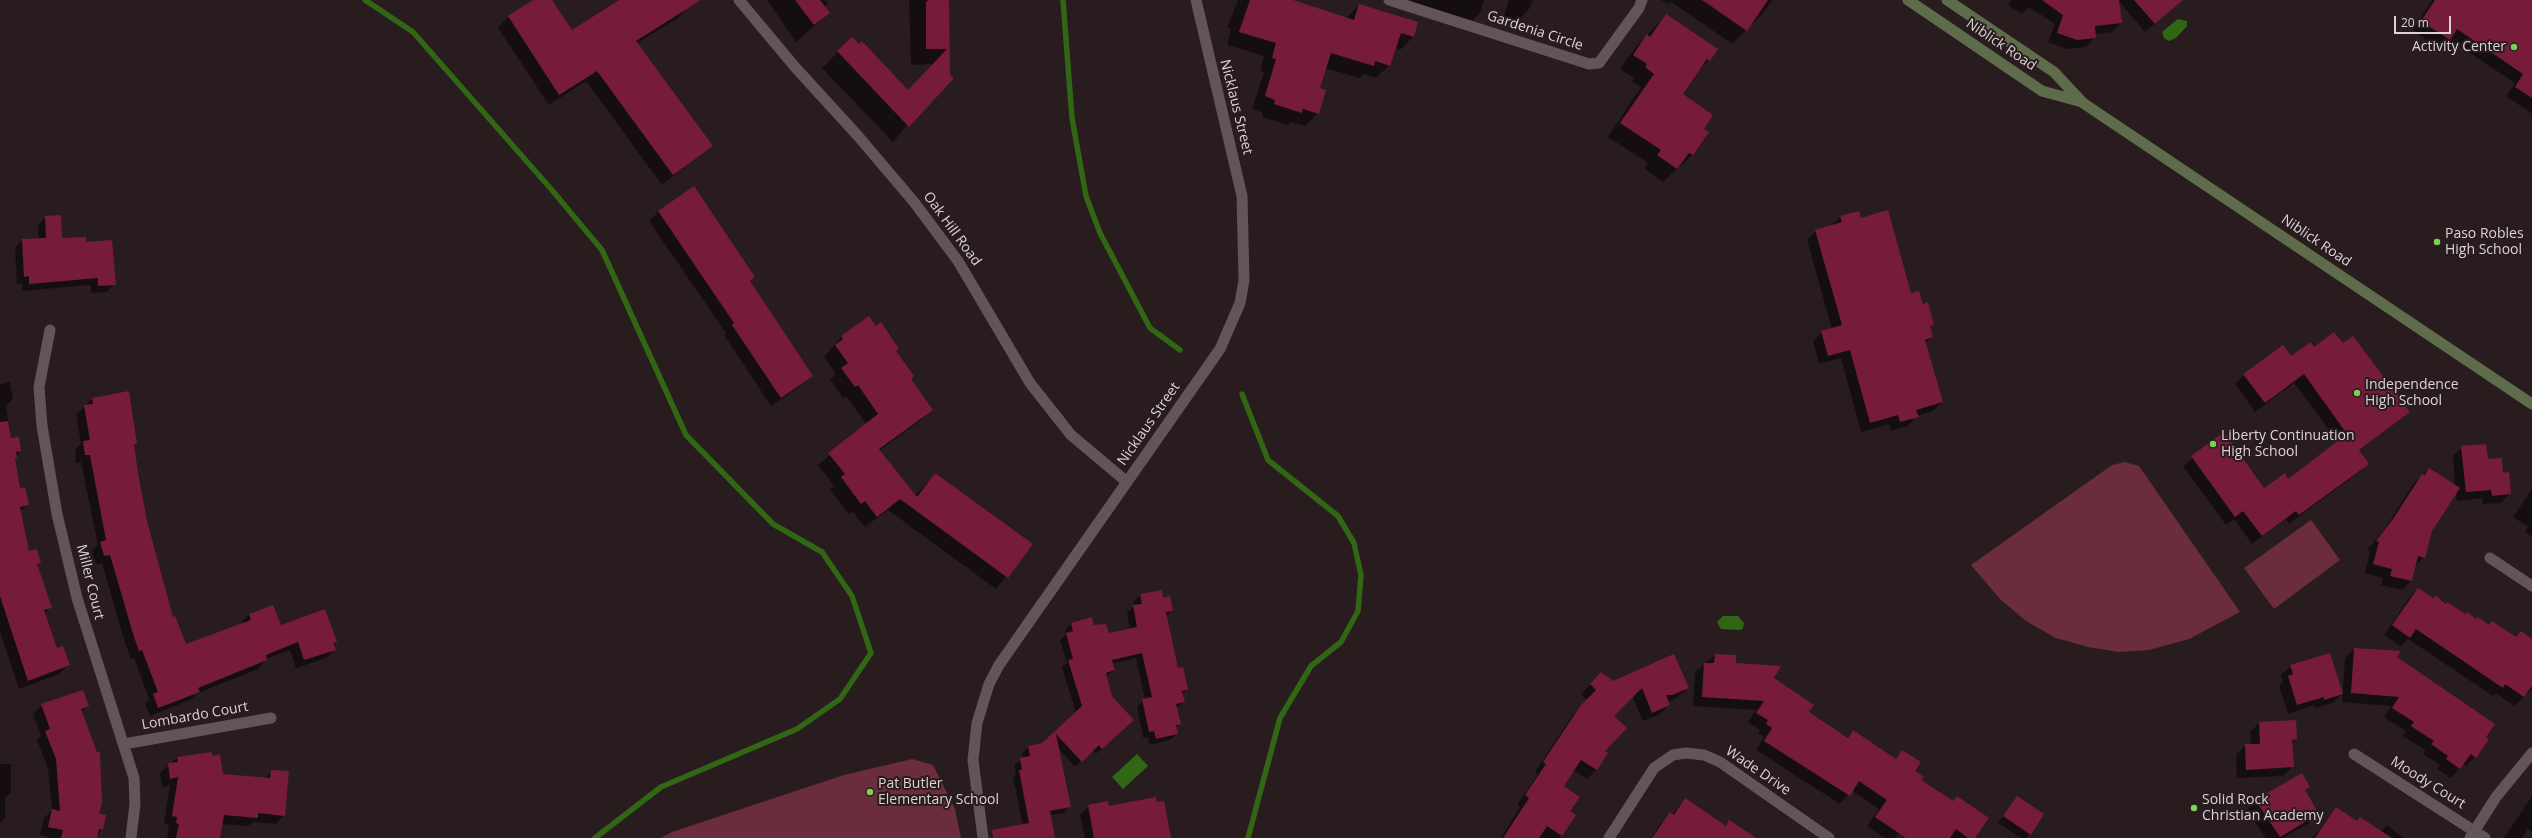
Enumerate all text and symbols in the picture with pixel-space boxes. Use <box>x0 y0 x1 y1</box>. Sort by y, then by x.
street label: Gardenia Circle <box>1485 8 1585 54</box>
scale bar <box>2396 8 2453 34</box>
text: 20 m <box>2401 14 2429 31</box>
street label: Niblick Road <box>1963 15 2039 75</box>
place label: Activity Center <box>2412 39 2506 55</box>
marker: Activity Center <box>2509 42 2519 52</box>
street label: Nicklaus Street <box>1216 58 1256 156</box>
street label: Oak Hill Road <box>919 189 985 269</box>
street label: Niblick Road <box>2278 211 2354 271</box>
place label: Paso Robles High School <box>2445 226 2524 258</box>
marker: Paso Robles High School <box>2432 237 2442 247</box>
place label: Independence High School <box>2365 377 2459 410</box>
street label: Nicklaus Street <box>1114 379 1184 469</box>
marker: Independence High School <box>2352 388 2362 398</box>
place label: Liberty Continuation High School <box>2221 428 2354 460</box>
marker: Liberty Continuation High School <box>2208 439 2218 449</box>
street label: Miller Court <box>73 543 107 621</box>
street label: Lombardo Court <box>140 698 250 734</box>
street label: Wade Drive <box>1722 743 1794 799</box>
street label: Moody Court <box>2387 753 2469 813</box>
place label: Pat Butler Elementary School <box>878 776 999 808</box>
marker: Pat Butler Elementary School <box>865 787 875 797</box>
place label: Solid Rock Christian Academy <box>2202 792 2324 824</box>
marker: Solid Rock Christian Academy <box>2189 803 2199 813</box>

